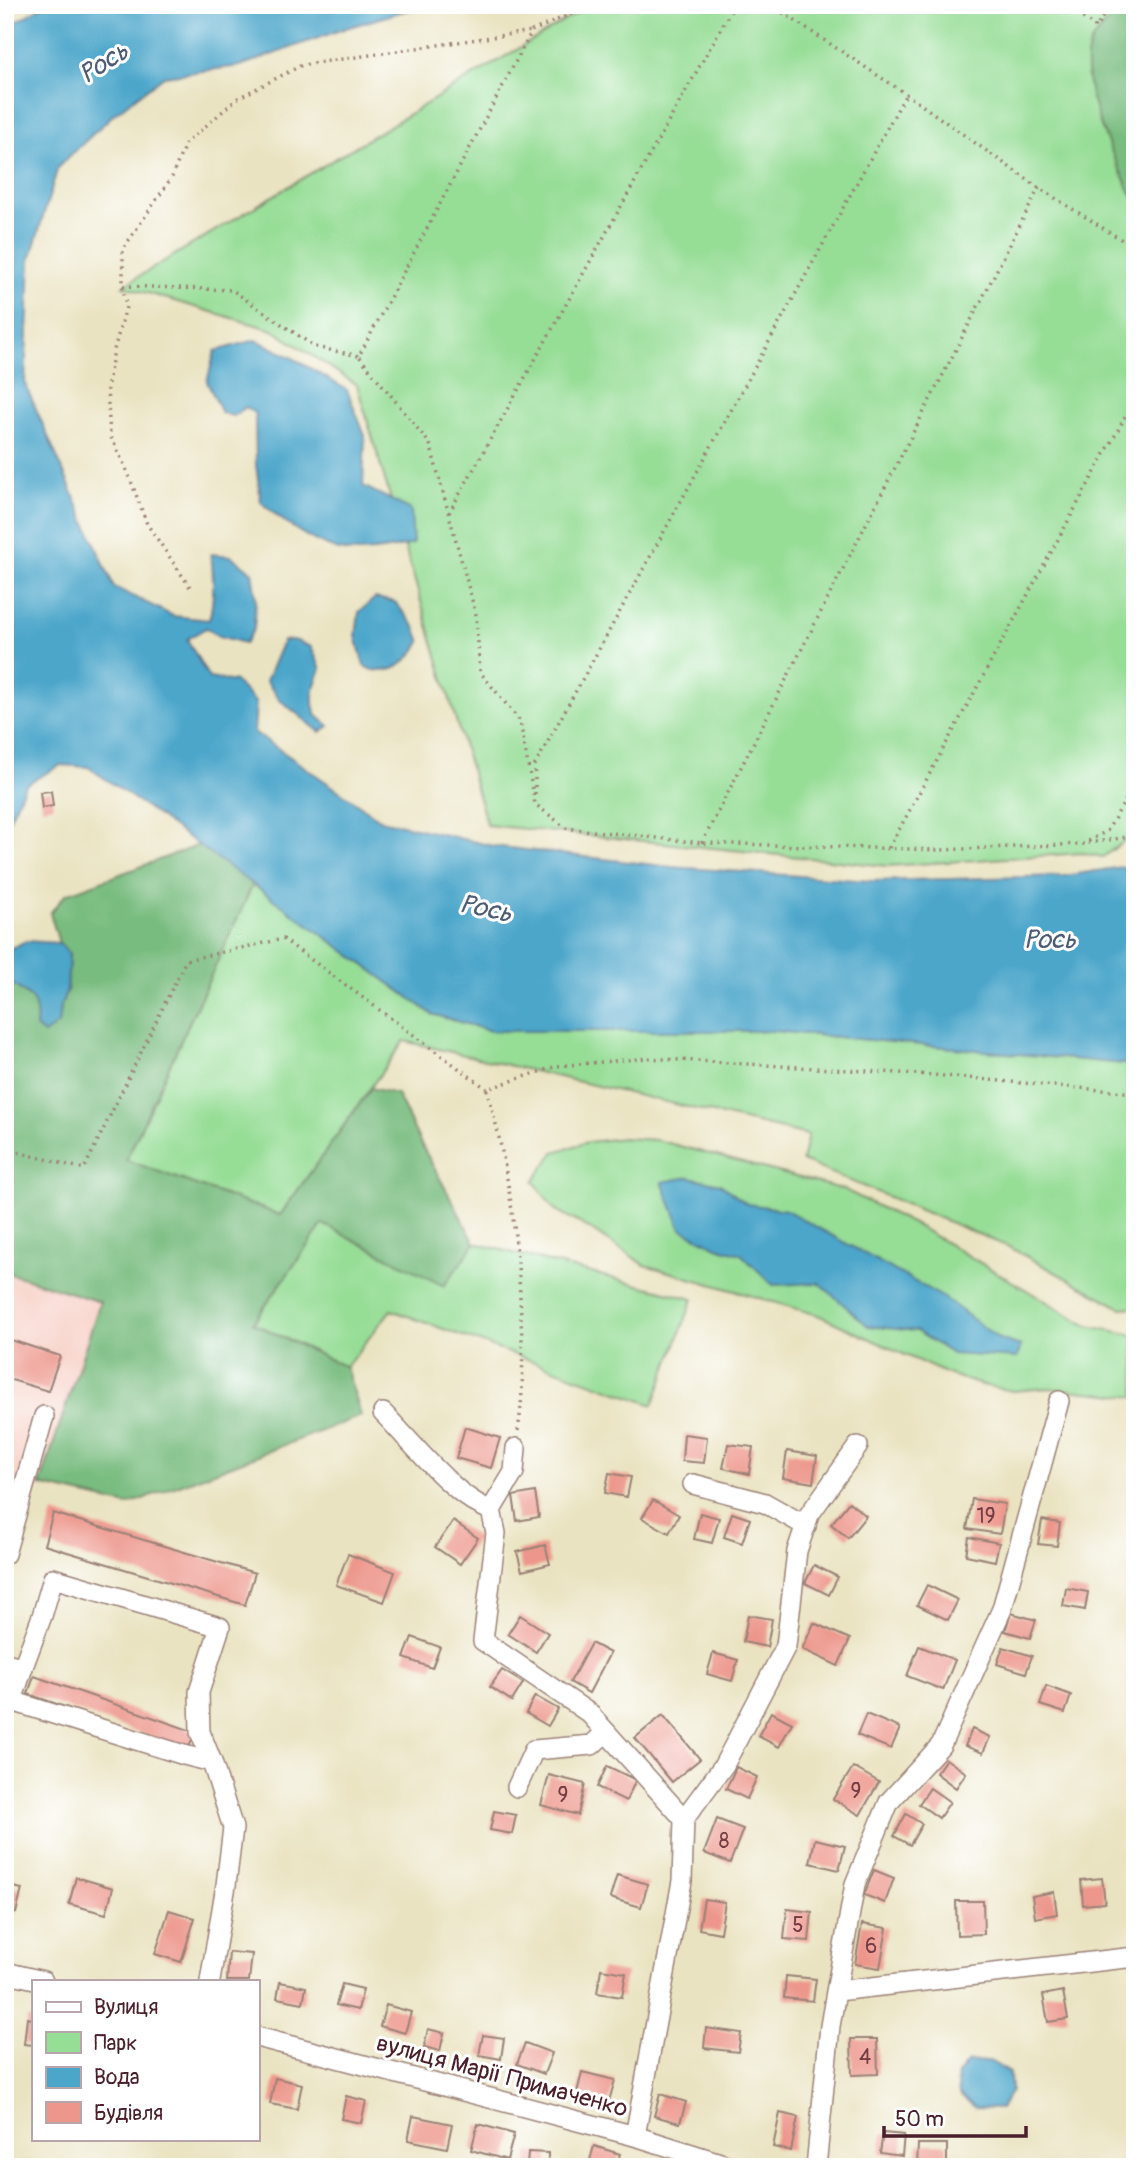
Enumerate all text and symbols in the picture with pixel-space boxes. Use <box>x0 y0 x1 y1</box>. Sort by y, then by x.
water label: Рось <box>73 35 135 91</box>
water label: Рось <box>457 888 515 930</box>
water label: Рось <box>1024 924 1076 956</box>
house number: 19 <box>976 1503 996 1530</box>
house number: 9 <box>851 1778 861 1805</box>
house number: 9 <box>558 1782 568 1809</box>
house number: 8 <box>719 1828 729 1855</box>
house number: 5 <box>792 1912 804 1939</box>
house number: 6 <box>865 1933 877 1960</box>
legend <box>32 1980 259 2140</box>
text: Вулиця <box>94 1994 158 2021</box>
street label: вулиця Марії Примаченко <box>373 2028 631 2124</box>
text: Парк <box>94 2030 137 2057</box>
house number: 4 <box>859 2044 871 2071</box>
text: Вода <box>94 2064 140 2091</box>
scale bar <box>884 2095 1026 2139</box>
text: Будівля <box>94 2100 163 2127</box>
text: 50 m <box>895 2106 944 2133</box>

